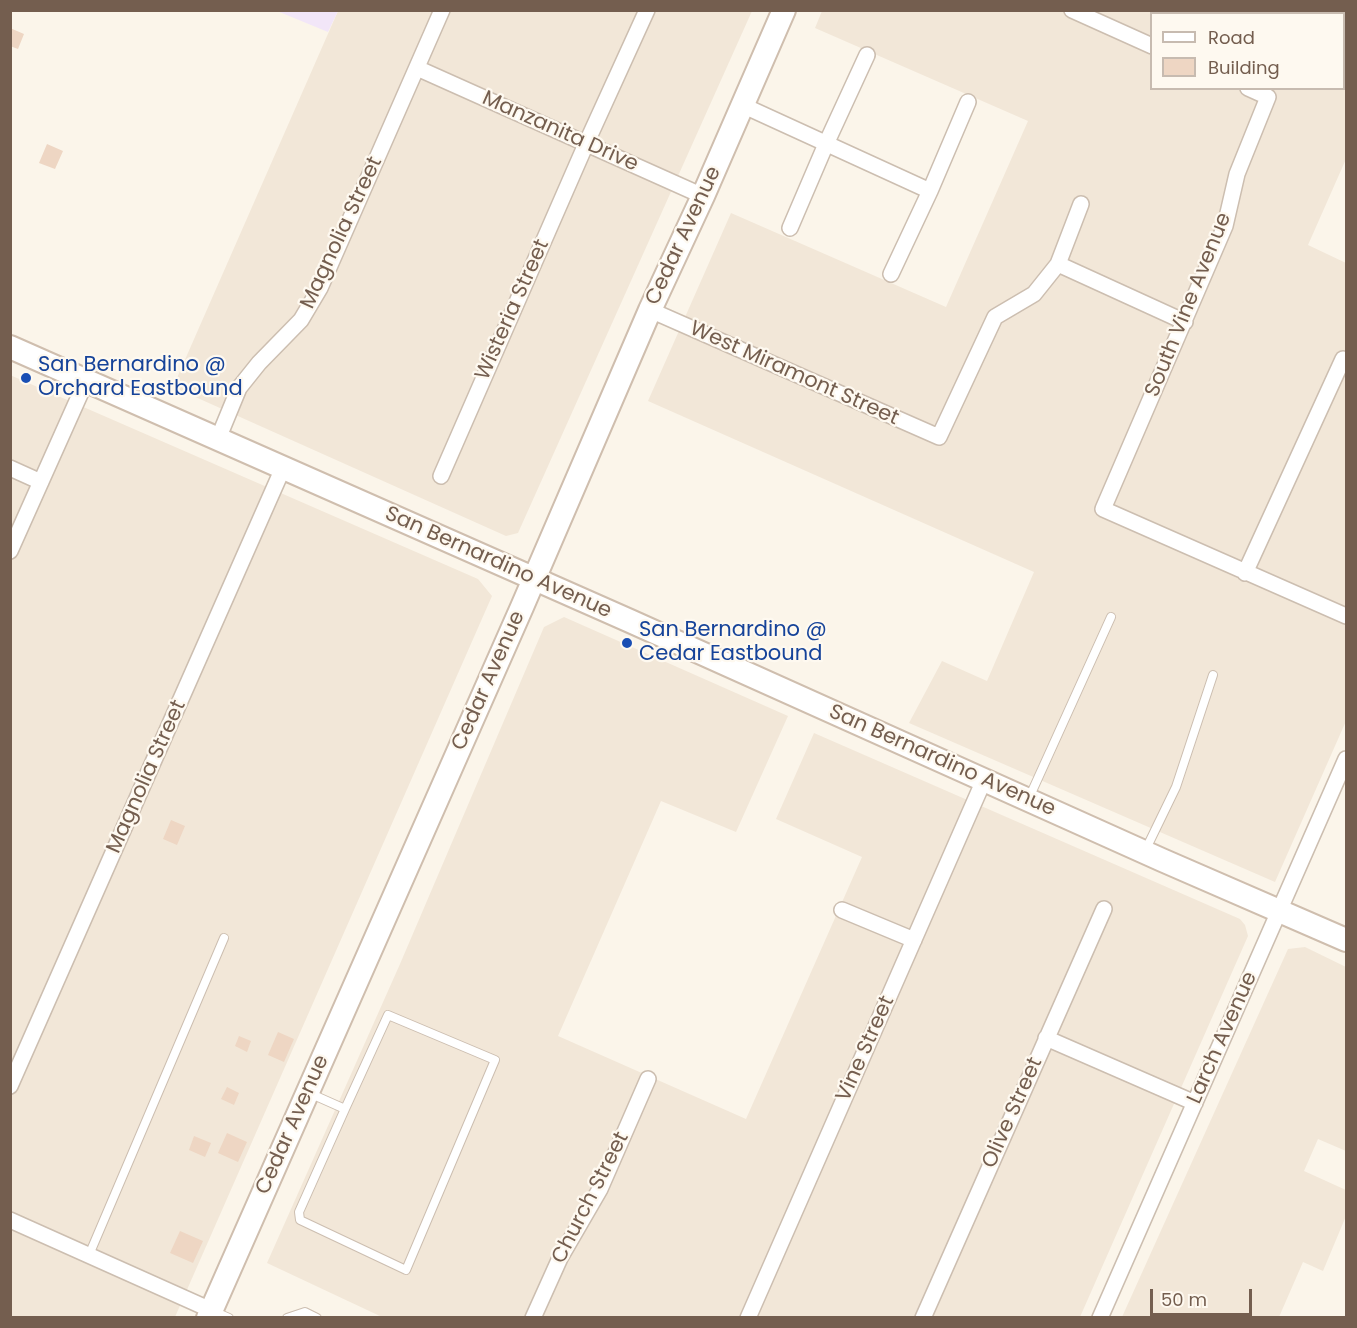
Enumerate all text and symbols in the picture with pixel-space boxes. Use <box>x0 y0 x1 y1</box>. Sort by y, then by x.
legend <box>1150 12 1345 90</box>
text: Road <box>1208 25 1255 50</box>
text: Building <box>1208 55 1280 80</box>
street label: Manzanita Drive <box>478 86 642 178</box>
street label: Magnolia Street <box>296 153 388 313</box>
street label: Cedar Avenue <box>641 163 727 309</box>
street label: South Vine Avenue <box>1141 209 1237 401</box>
street label: Wisteria Street <box>471 236 555 384</box>
street label: West Miramont Street <box>686 316 902 432</box>
place label: San Bernardino @ Orchard Eastbound <box>38 353 243 403</box>
marker: San Bernardino @ Orchard Eastbound <box>19 371 33 385</box>
street label: San Bernardino Avenue <box>381 502 615 624</box>
street label: Cedar Avenue <box>447 607 531 755</box>
place label: San Bernardino @ Cedar Eastbound <box>639 618 827 668</box>
marker: San Bernardino @ Cedar Eastbound <box>620 636 634 650</box>
street label: Magnolia Street <box>102 697 192 857</box>
street label: San Bernardino Avenue <box>825 700 1059 822</box>
street label: Larch Avenue <box>1183 968 1263 1108</box>
street label: Vine Street <box>832 992 900 1106</box>
street label: Cedar Avenue <box>251 1051 335 1199</box>
street label: Olive Street <box>977 1054 1049 1172</box>
street label: Church Street <box>547 1128 635 1268</box>
scale bar <box>1153 1277 1255 1315</box>
text: 50 m <box>1161 1287 1207 1312</box>

